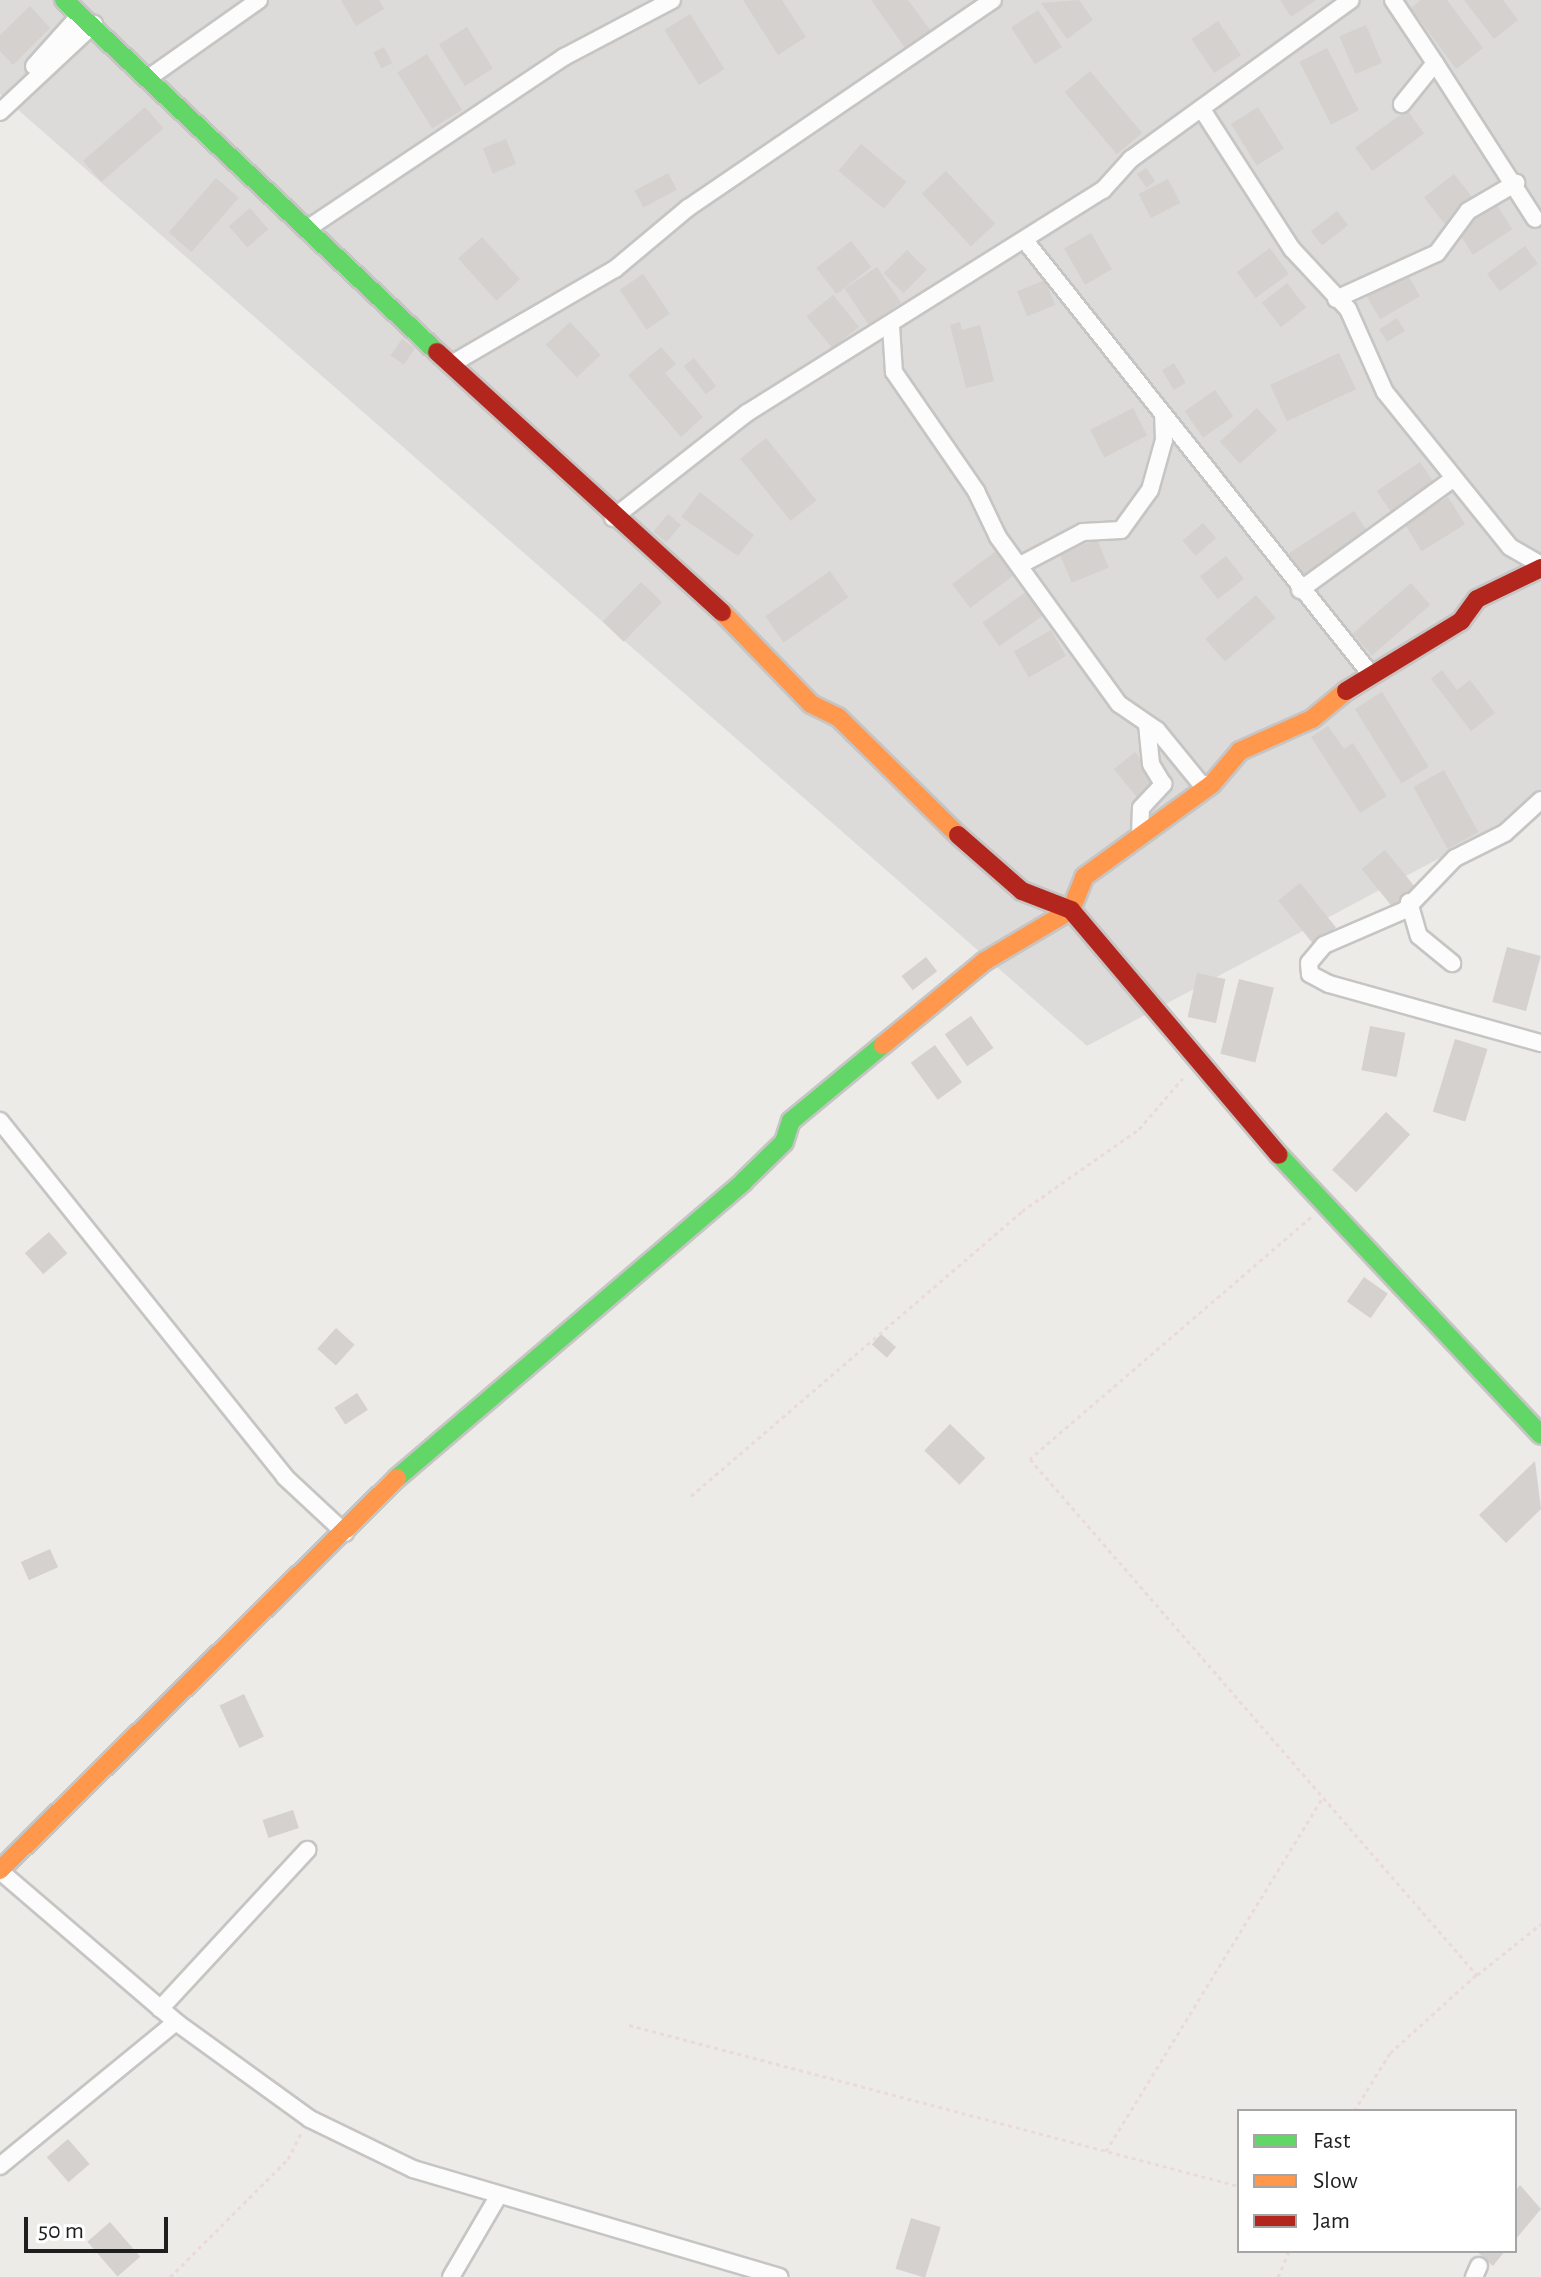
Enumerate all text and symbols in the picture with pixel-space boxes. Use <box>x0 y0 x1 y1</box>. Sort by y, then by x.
legend <box>1237 2109 1517 2253</box>
text: Fast <box>1313 2129 1350 2153</box>
text: Slow <box>1313 2169 1358 2193</box>
scale bar <box>28 2201 172 2251</box>
text: Jam <box>1313 2209 1350 2233</box>
text: 50 m <box>38 2219 84 2243</box>

